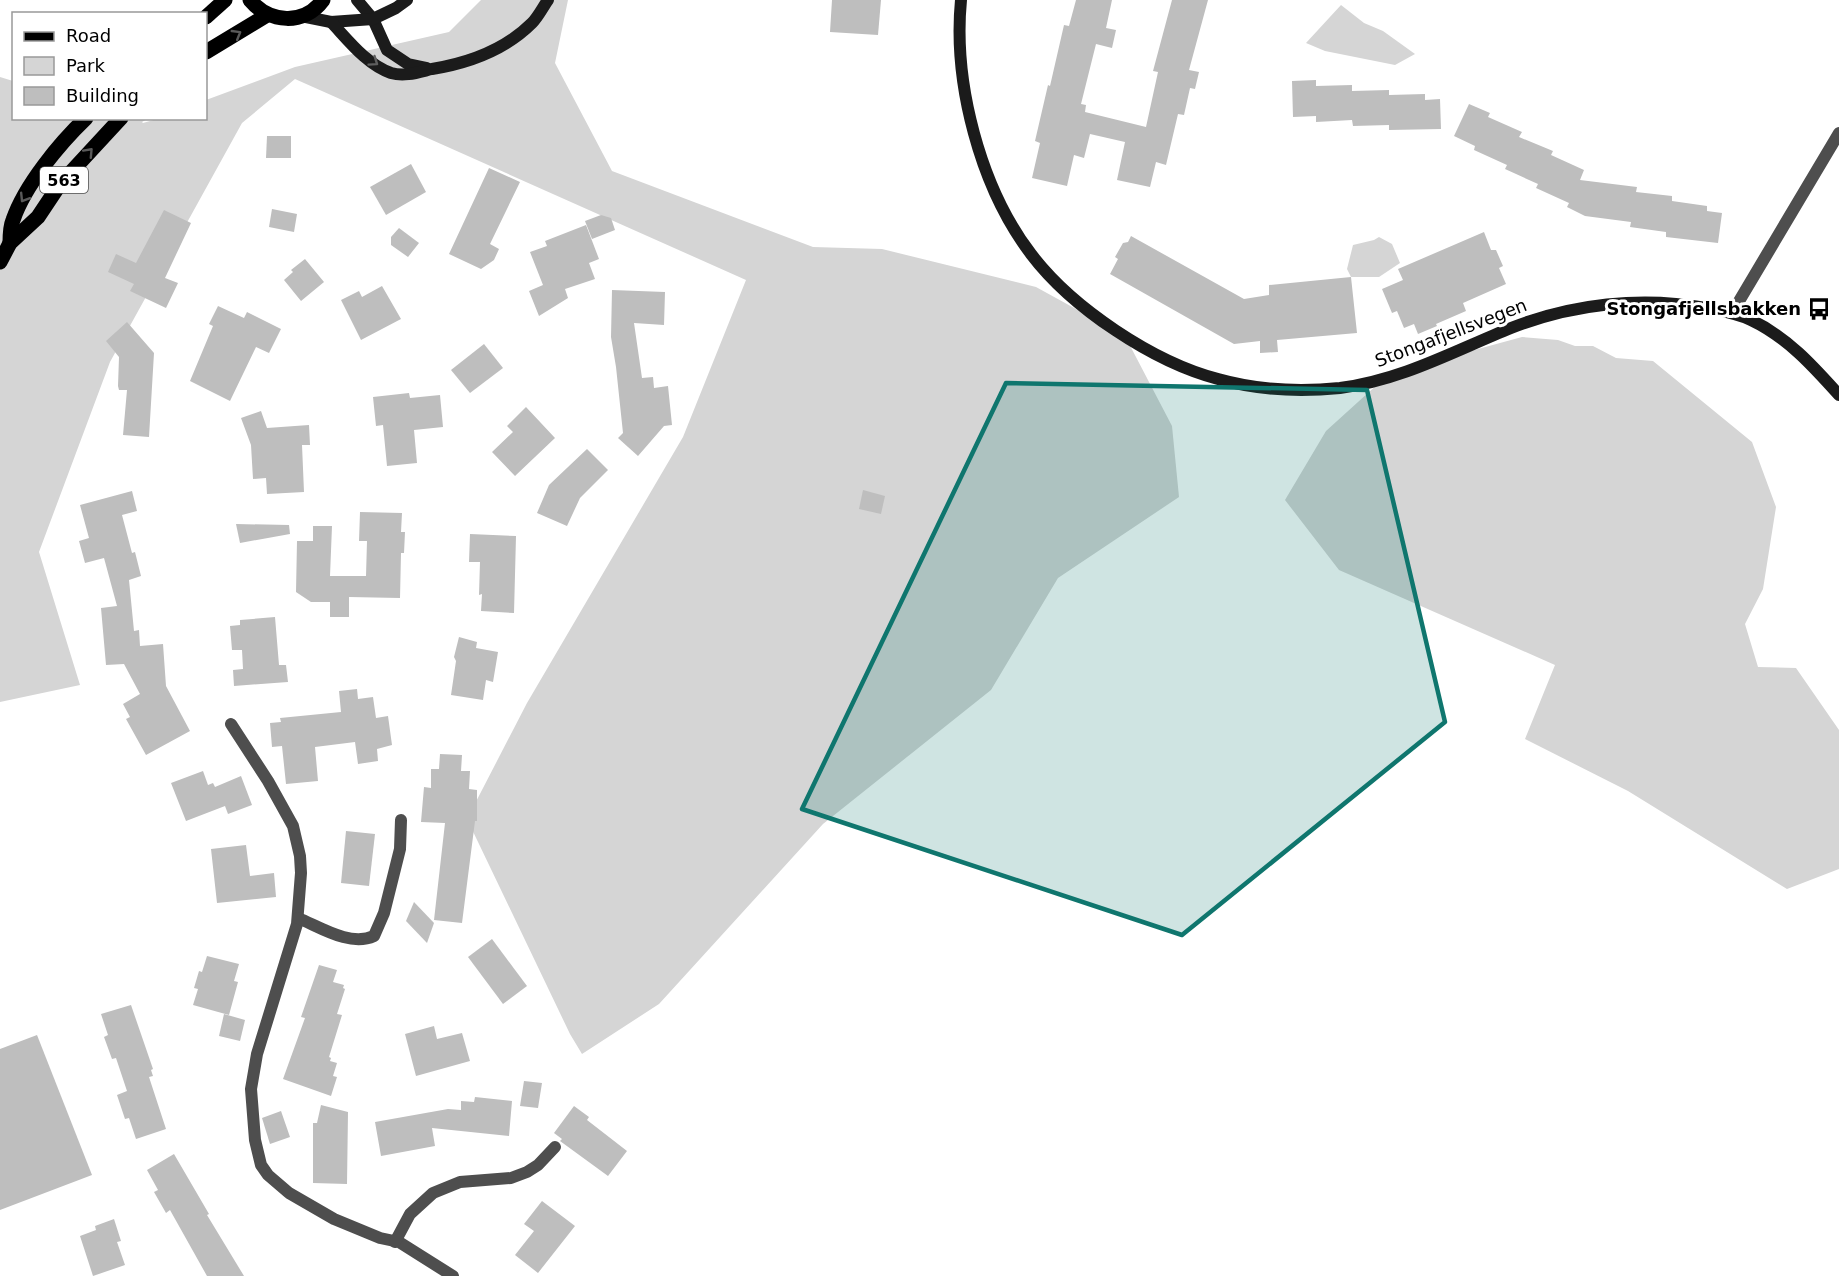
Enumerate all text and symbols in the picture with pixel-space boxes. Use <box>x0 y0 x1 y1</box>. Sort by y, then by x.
legend <box>12 12 207 120</box>
text: Road <box>66 25 111 46</box>
one-way arrow <box>231 29 241 41</box>
text: Park <box>66 55 105 76</box>
one-way arrow <box>367 55 378 66</box>
text: Building <box>66 85 139 106</box>
one-way arrow <box>82 148 93 158</box>
road number: 563 <box>40 167 88 193</box>
one-way arrow <box>20 192 32 202</box>
street label: Stongafjellsvegen <box>1372 294 1530 371</box>
bus stop icon: Stongafjellsbakken <box>1806 296 1832 322</box>
place label: Stongafjellsbakken <box>1606 298 1801 319</box>

